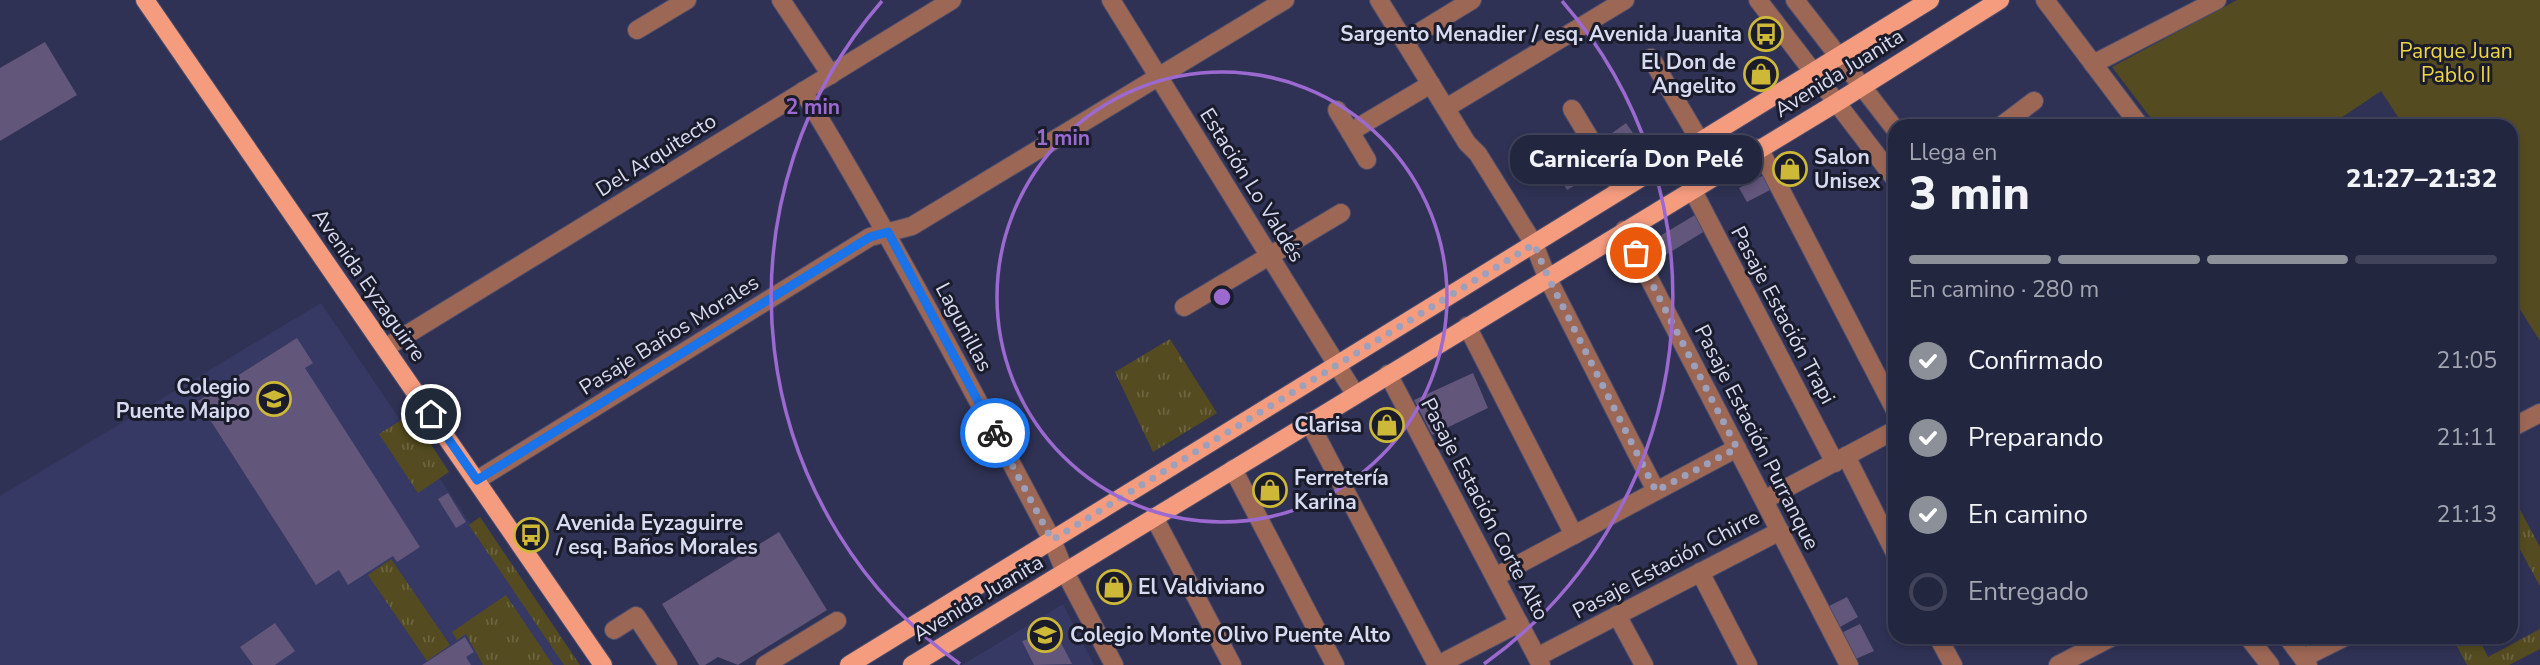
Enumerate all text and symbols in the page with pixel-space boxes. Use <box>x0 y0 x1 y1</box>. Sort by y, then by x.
bus stop icon: Sargento Menadier / esq. Avenida Juanita <box>1747 15 1785 53</box>
place label: Sargento Menadier / esq. Avenida Juanita <box>1340 20 1742 48</box>
street label: Avenida Juanita <box>1769 22 1909 124</box>
park label: Parque Juan Pablo II <box>2399 37 2513 89</box>
place label: El Don de Angelito <box>1641 48 1736 100</box>
shop icon: El Don de Angelito <box>1742 55 1780 93</box>
text: 2 min <box>786 93 840 121</box>
street label: Estación Lo Valdés <box>1193 103 1311 267</box>
street label: Del Arquitecto <box>590 107 722 203</box>
text: 1 min <box>1036 124 1090 152</box>
callout: Carnicería Don Pelé <box>1510 134 1762 183</box>
text: Llega en <box>1909 137 1997 168</box>
place label: Salon Unisex <box>1814 143 1881 195</box>
text: Carnicería Don Pelé <box>1529 144 1743 175</box>
shop icon: Salon Unisex <box>1771 150 1809 188</box>
text: 21:27–21:32 <box>2346 161 2497 196</box>
text: 3 min <box>1909 162 2030 225</box>
street label: Avenida Eyzaguirre <box>306 203 432 367</box>
street label: Pasaje Estación Trapi <box>1724 221 1842 409</box>
pin <box>1606 223 1666 283</box>
icon: bag <box>1617 234 1655 272</box>
street label: Pasaje Baños Morales <box>574 268 764 402</box>
text: En camino · 280 m <box>1909 274 2099 305</box>
street label: Lagunillas <box>929 278 999 376</box>
centre of rings <box>1210 285 1234 309</box>
street label: Pasaje Estación Purranque <box>1688 320 1826 554</box>
icon: check <box>1909 342 1947 380</box>
text: Confirmado <box>1968 343 2103 378</box>
text: 21:05 <box>2437 345 2497 376</box>
place label: Colegio Puente Maipo <box>116 373 250 425</box>
school or university icon: Colegio Puente Maipo <box>255 380 293 418</box>
pin <box>401 384 461 444</box>
street label: Pasaje Estación Corte Alto <box>1414 393 1556 625</box>
icon: home <box>412 395 450 433</box>
courier <box>960 398 1030 468</box>
shop icon: Clarisa <box>1368 406 1406 444</box>
place label: Clarisa <box>1294 411 1362 439</box>
icon: bike <box>976 414 1014 452</box>
icon: check <box>1909 419 1947 457</box>
text: Preparando <box>1968 420 2103 455</box>
text: 21:11 <box>2437 422 2497 453</box>
place label: Ferretería Karina <box>1294 464 1389 516</box>
shop icon: Ferretería Karina <box>1251 471 1289 509</box>
icon: check <box>1909 496 1947 534</box>
text: En camino <box>1968 497 2088 532</box>
text: 21:13 <box>2437 499 2497 530</box>
street label: Pasaje Estación Chirre <box>1568 503 1764 625</box>
place label: Avenida Eyzaguirre / esq. Baños Morales <box>555 509 758 561</box>
bus stop icon: Avenida Eyzaguirre / esq. Baños Morales <box>512 516 550 554</box>
street label: Avenida Juanita <box>908 548 1048 648</box>
shop icon: El Valdiviano <box>1095 568 1133 606</box>
place label: El Valdiviano <box>1138 573 1265 601</box>
text: Entregado <box>1968 574 2089 609</box>
school or university icon: Colegio Monte Olivo Puente Alto <box>1026 616 1064 654</box>
place label: Colegio Monte Olivo Puente Alto <box>1070 621 1391 649</box>

